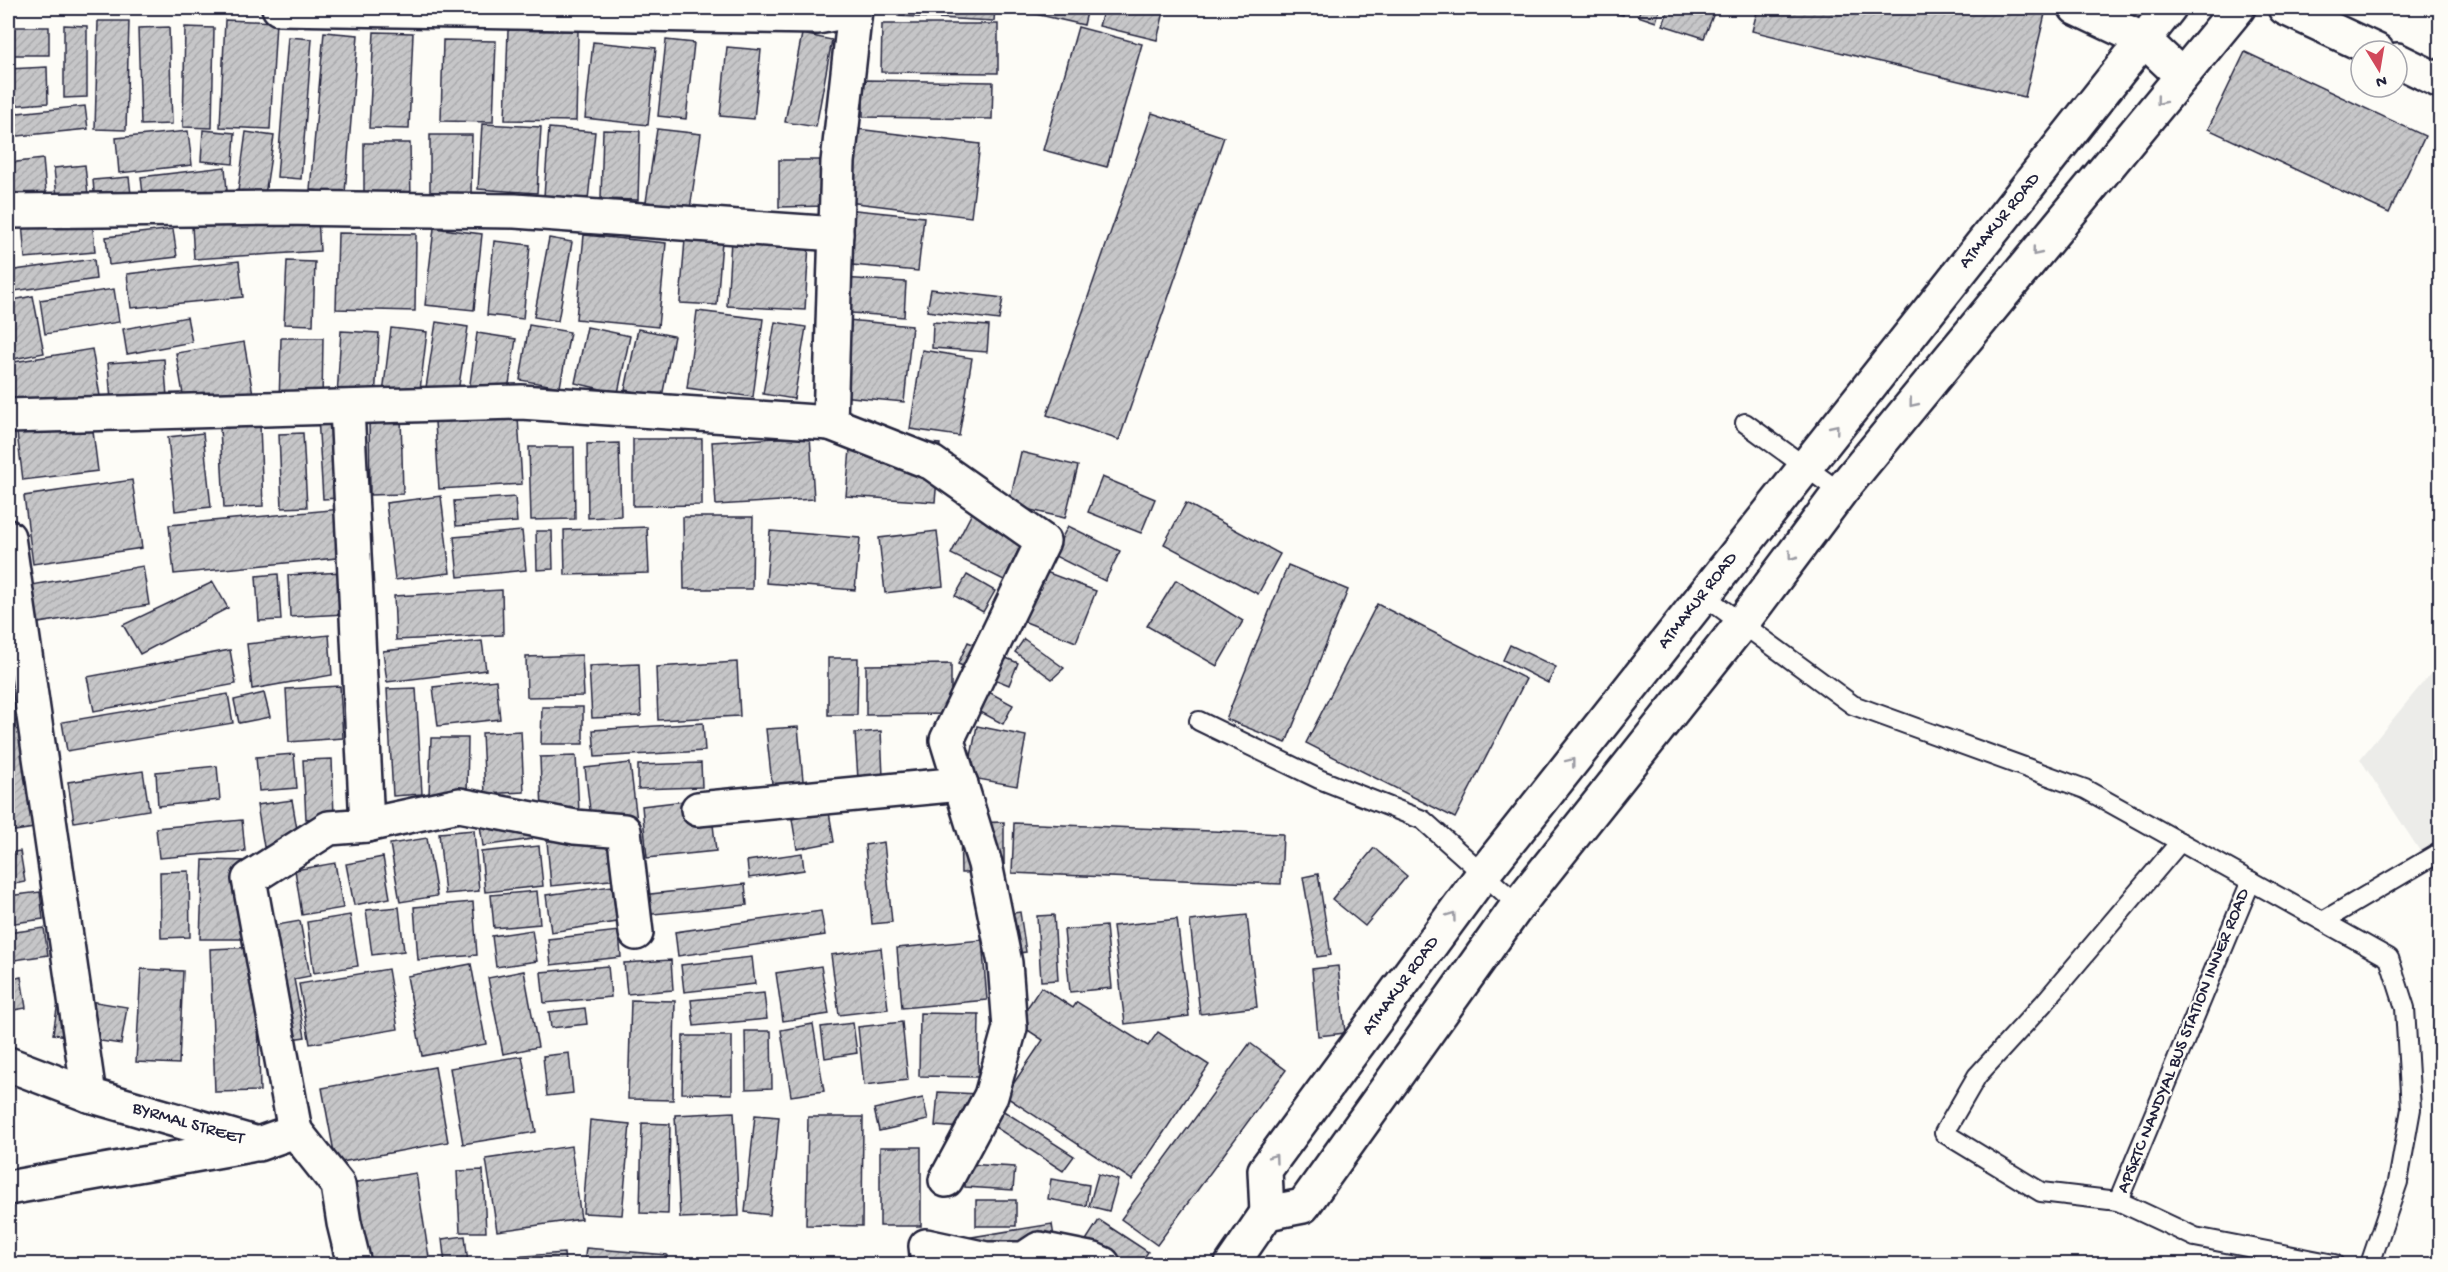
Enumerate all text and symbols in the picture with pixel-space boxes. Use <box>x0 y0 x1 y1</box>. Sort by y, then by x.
north arrow <box>2349 39 2409 99</box>
text: N <box>2374 70 2388 91</box>
one-way arrow <box>2156 94 2167 105</box>
street label: ATMAKUR ROAD <box>1955 169 2045 273</box>
one-way arrow <box>2033 245 2044 256</box>
one-way arrow <box>1909 396 1920 407</box>
one-way arrow <box>1828 423 1839 434</box>
street label: ATMAKUR ROAD <box>1654 548 1743 654</box>
one-way arrow <box>1789 549 1800 560</box>
one-way arrow <box>1564 758 1575 769</box>
street label: APSRTC NANDYAL BUS STATION INNER ROAD <box>2113 885 2255 1196</box>
one-way arrow <box>1445 912 1456 923</box>
street label: ATMAKUR ROAD <box>1358 932 1444 1040</box>
street label: BYRMAL STREET <box>129 1098 247 1150</box>
one-way arrow <box>1267 1153 1278 1164</box>

